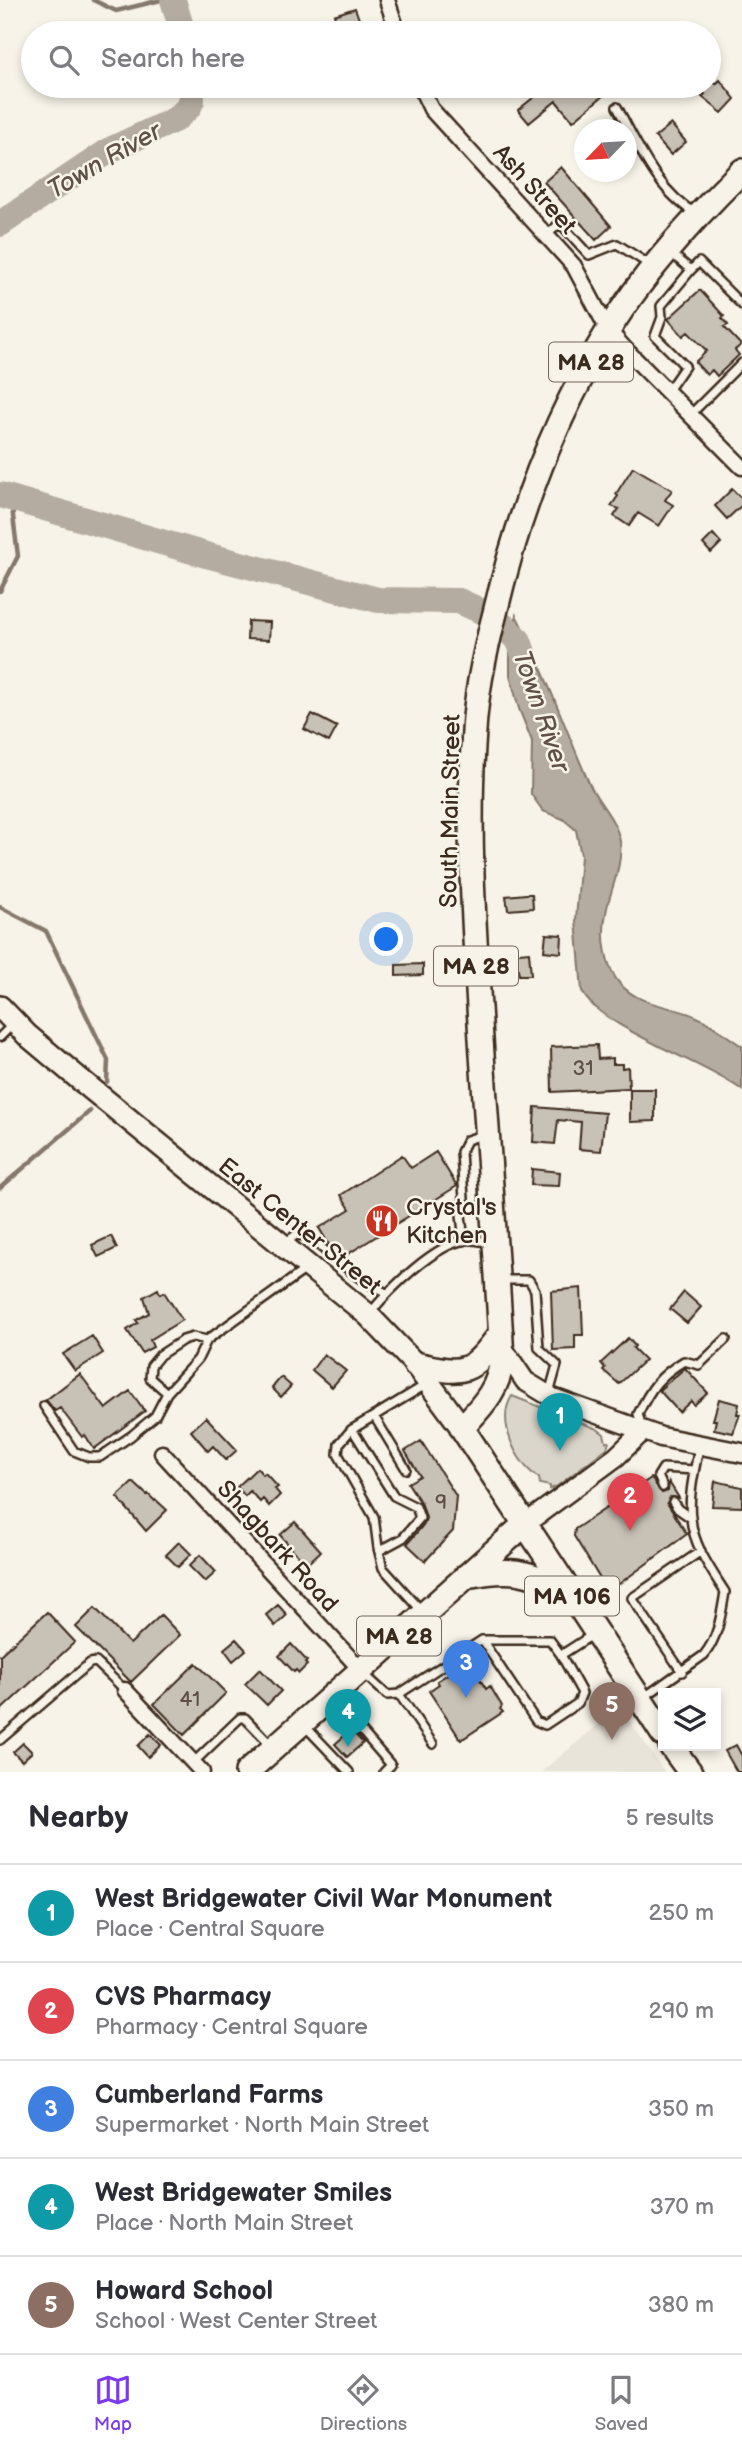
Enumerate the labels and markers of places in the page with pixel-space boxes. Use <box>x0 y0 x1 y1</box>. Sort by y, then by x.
place label: Crystal's Kitchen <box>406 1193 497 1250</box>
restaurant icon: Crystal's Kitchen <box>363 1202 401 1240</box>
pin: 1 <box>537 1393 583 1451</box>
pin: 2 <box>607 1473 653 1531</box>
pin: 3 <box>443 1640 489 1698</box>
pin: 5 <box>589 1682 635 1740</box>
pin: 4 <box>325 1689 371 1747</box>

